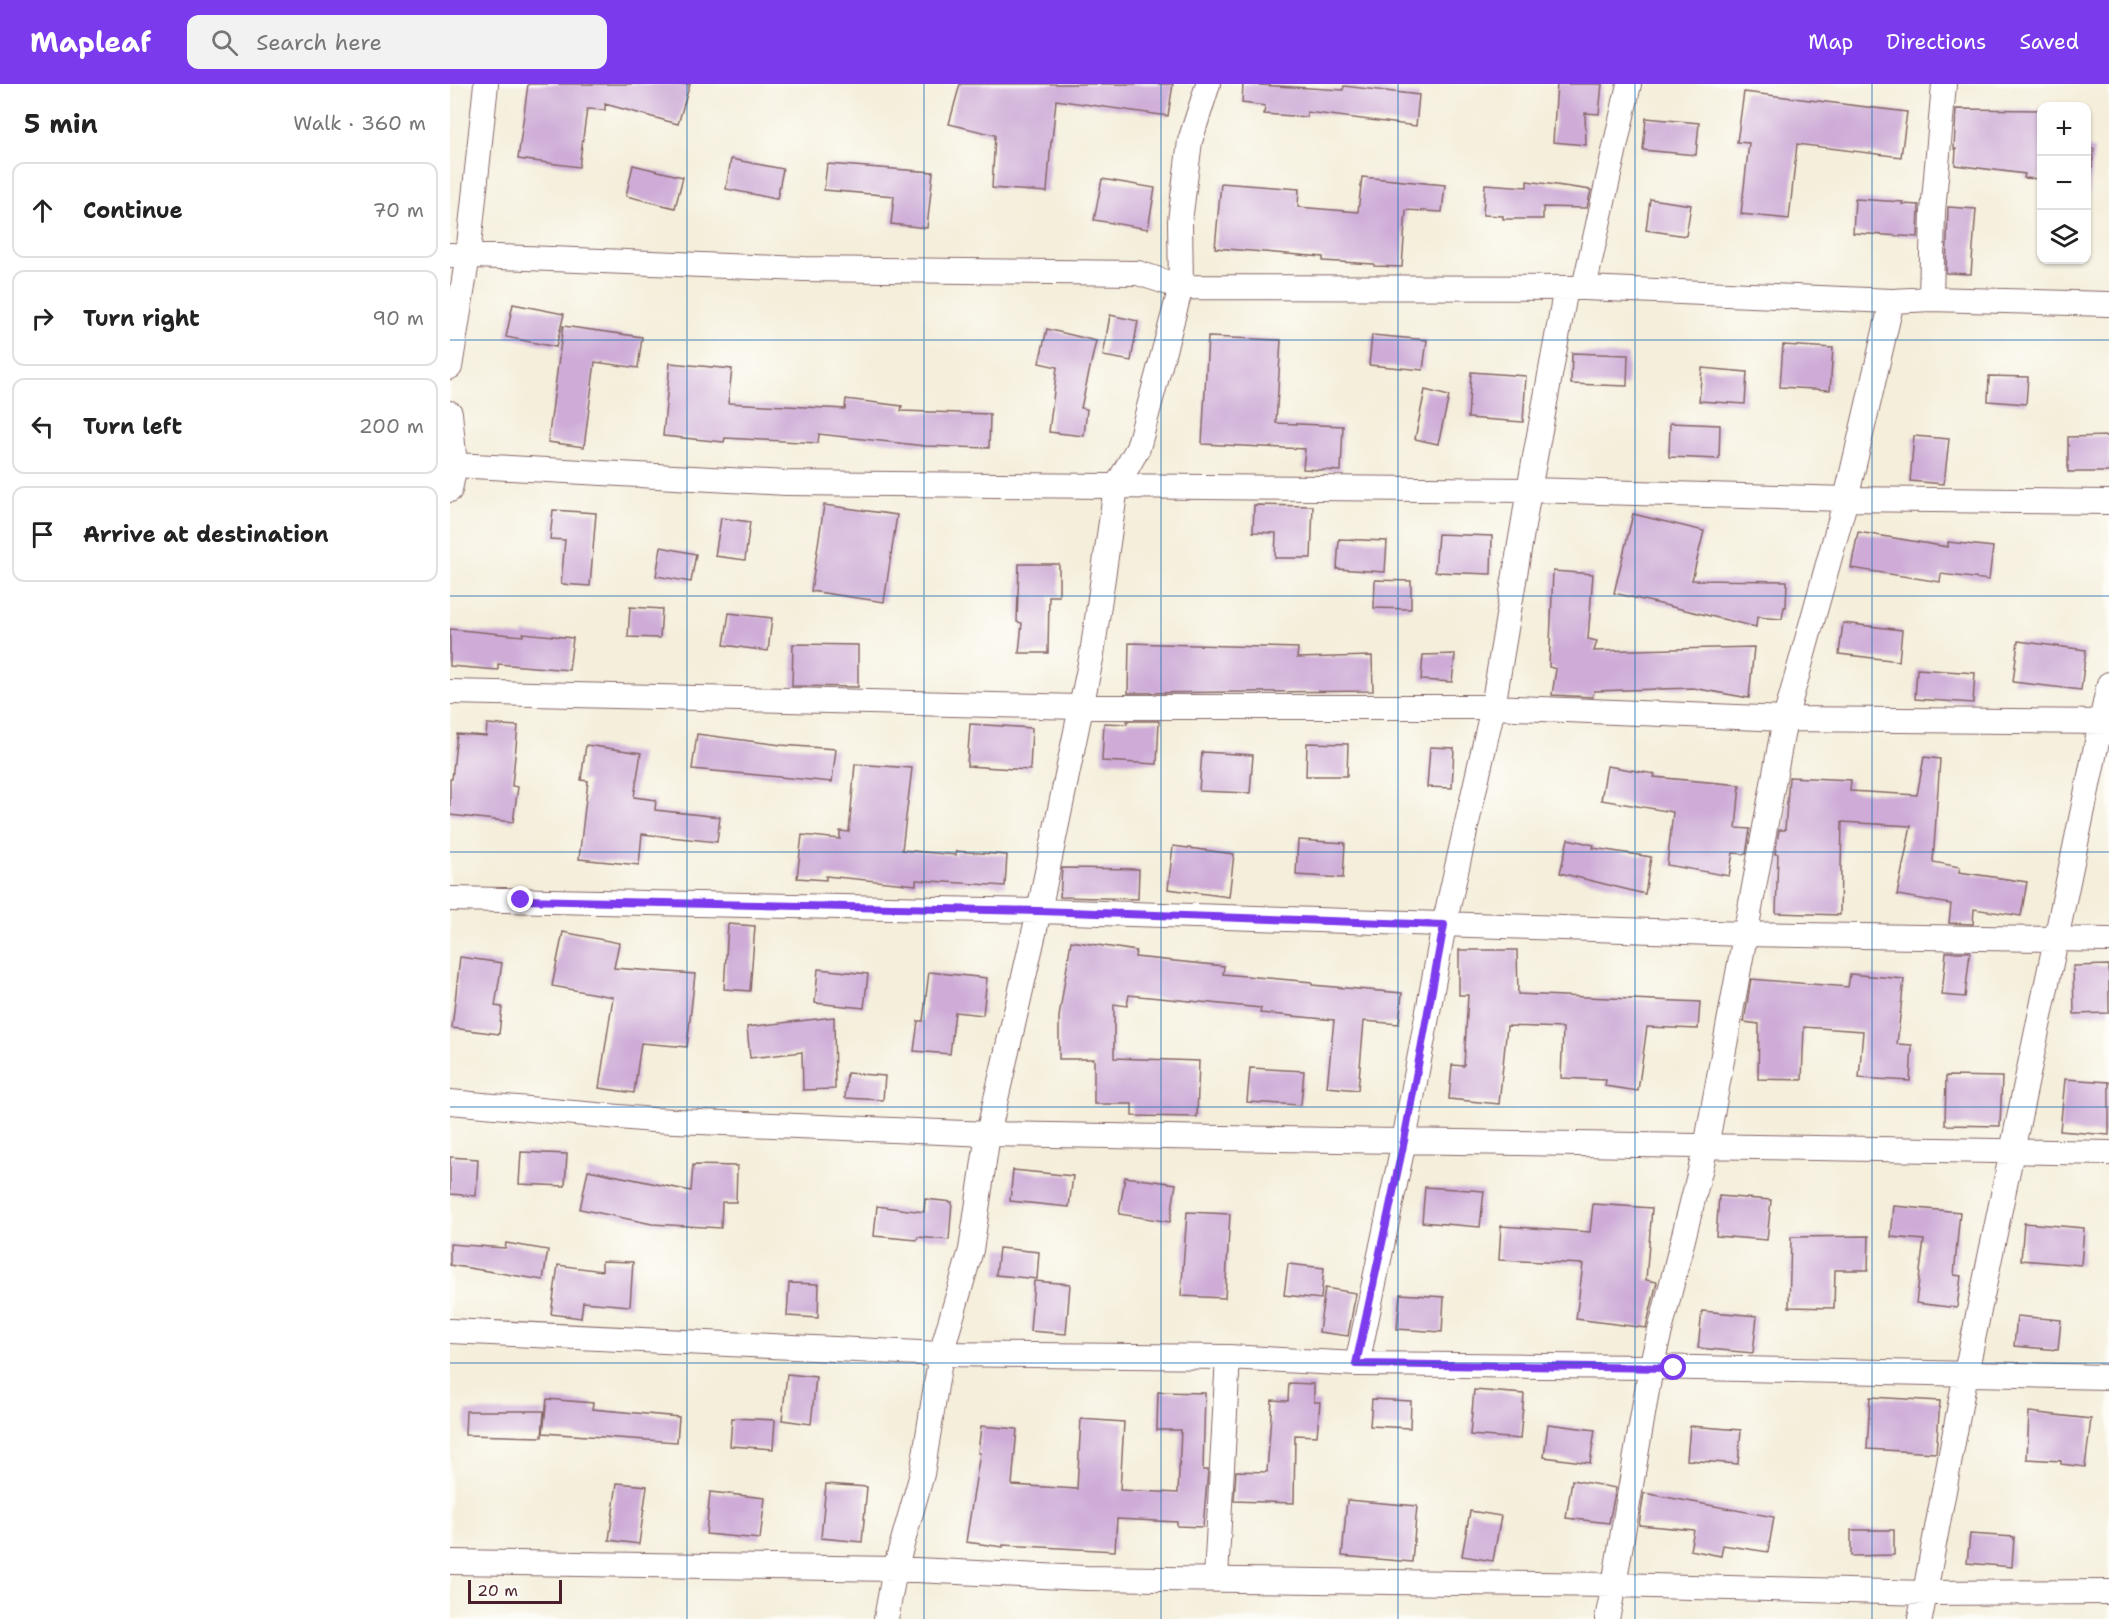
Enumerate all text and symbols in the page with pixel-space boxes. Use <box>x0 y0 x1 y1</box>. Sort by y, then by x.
search box <box>187 15 607 69</box>
text: Mapleaf <box>30 23 151 61</box>
icon: search <box>208 26 241 59</box>
text: Search here <box>256 28 382 57</box>
text: Map <box>1808 28 1853 56</box>
text: Directions <box>1886 28 1986 56</box>
text: Saved <box>2019 28 2079 56</box>
map controls <box>2037 102 2091 264</box>
button: + <box>2037 102 2091 156</box>
text: 5 min <box>24 106 98 141</box>
text: Walk · 360 m <box>293 110 426 136</box>
button: − <box>2037 156 2091 210</box>
icon: ahead <box>26 194 59 227</box>
text: Continue <box>83 196 183 225</box>
text: 70 m <box>372 197 424 223</box>
button: layers <box>2037 210 2091 264</box>
icon: right <box>26 302 59 335</box>
text: Turn right <box>83 304 200 333</box>
text: 90 m <box>372 305 424 331</box>
icon: left <box>26 410 59 443</box>
text: Turn left <box>83 412 182 441</box>
text: 200 m <box>359 413 424 439</box>
icon: arrive <box>26 518 59 551</box>
text: Arrive at destination <box>83 520 329 549</box>
route end <box>507 886 533 912</box>
route start <box>1660 1354 1686 1380</box>
scale bar <box>468 1577 562 1604</box>
text: 20 m <box>477 1580 518 1601</box>

